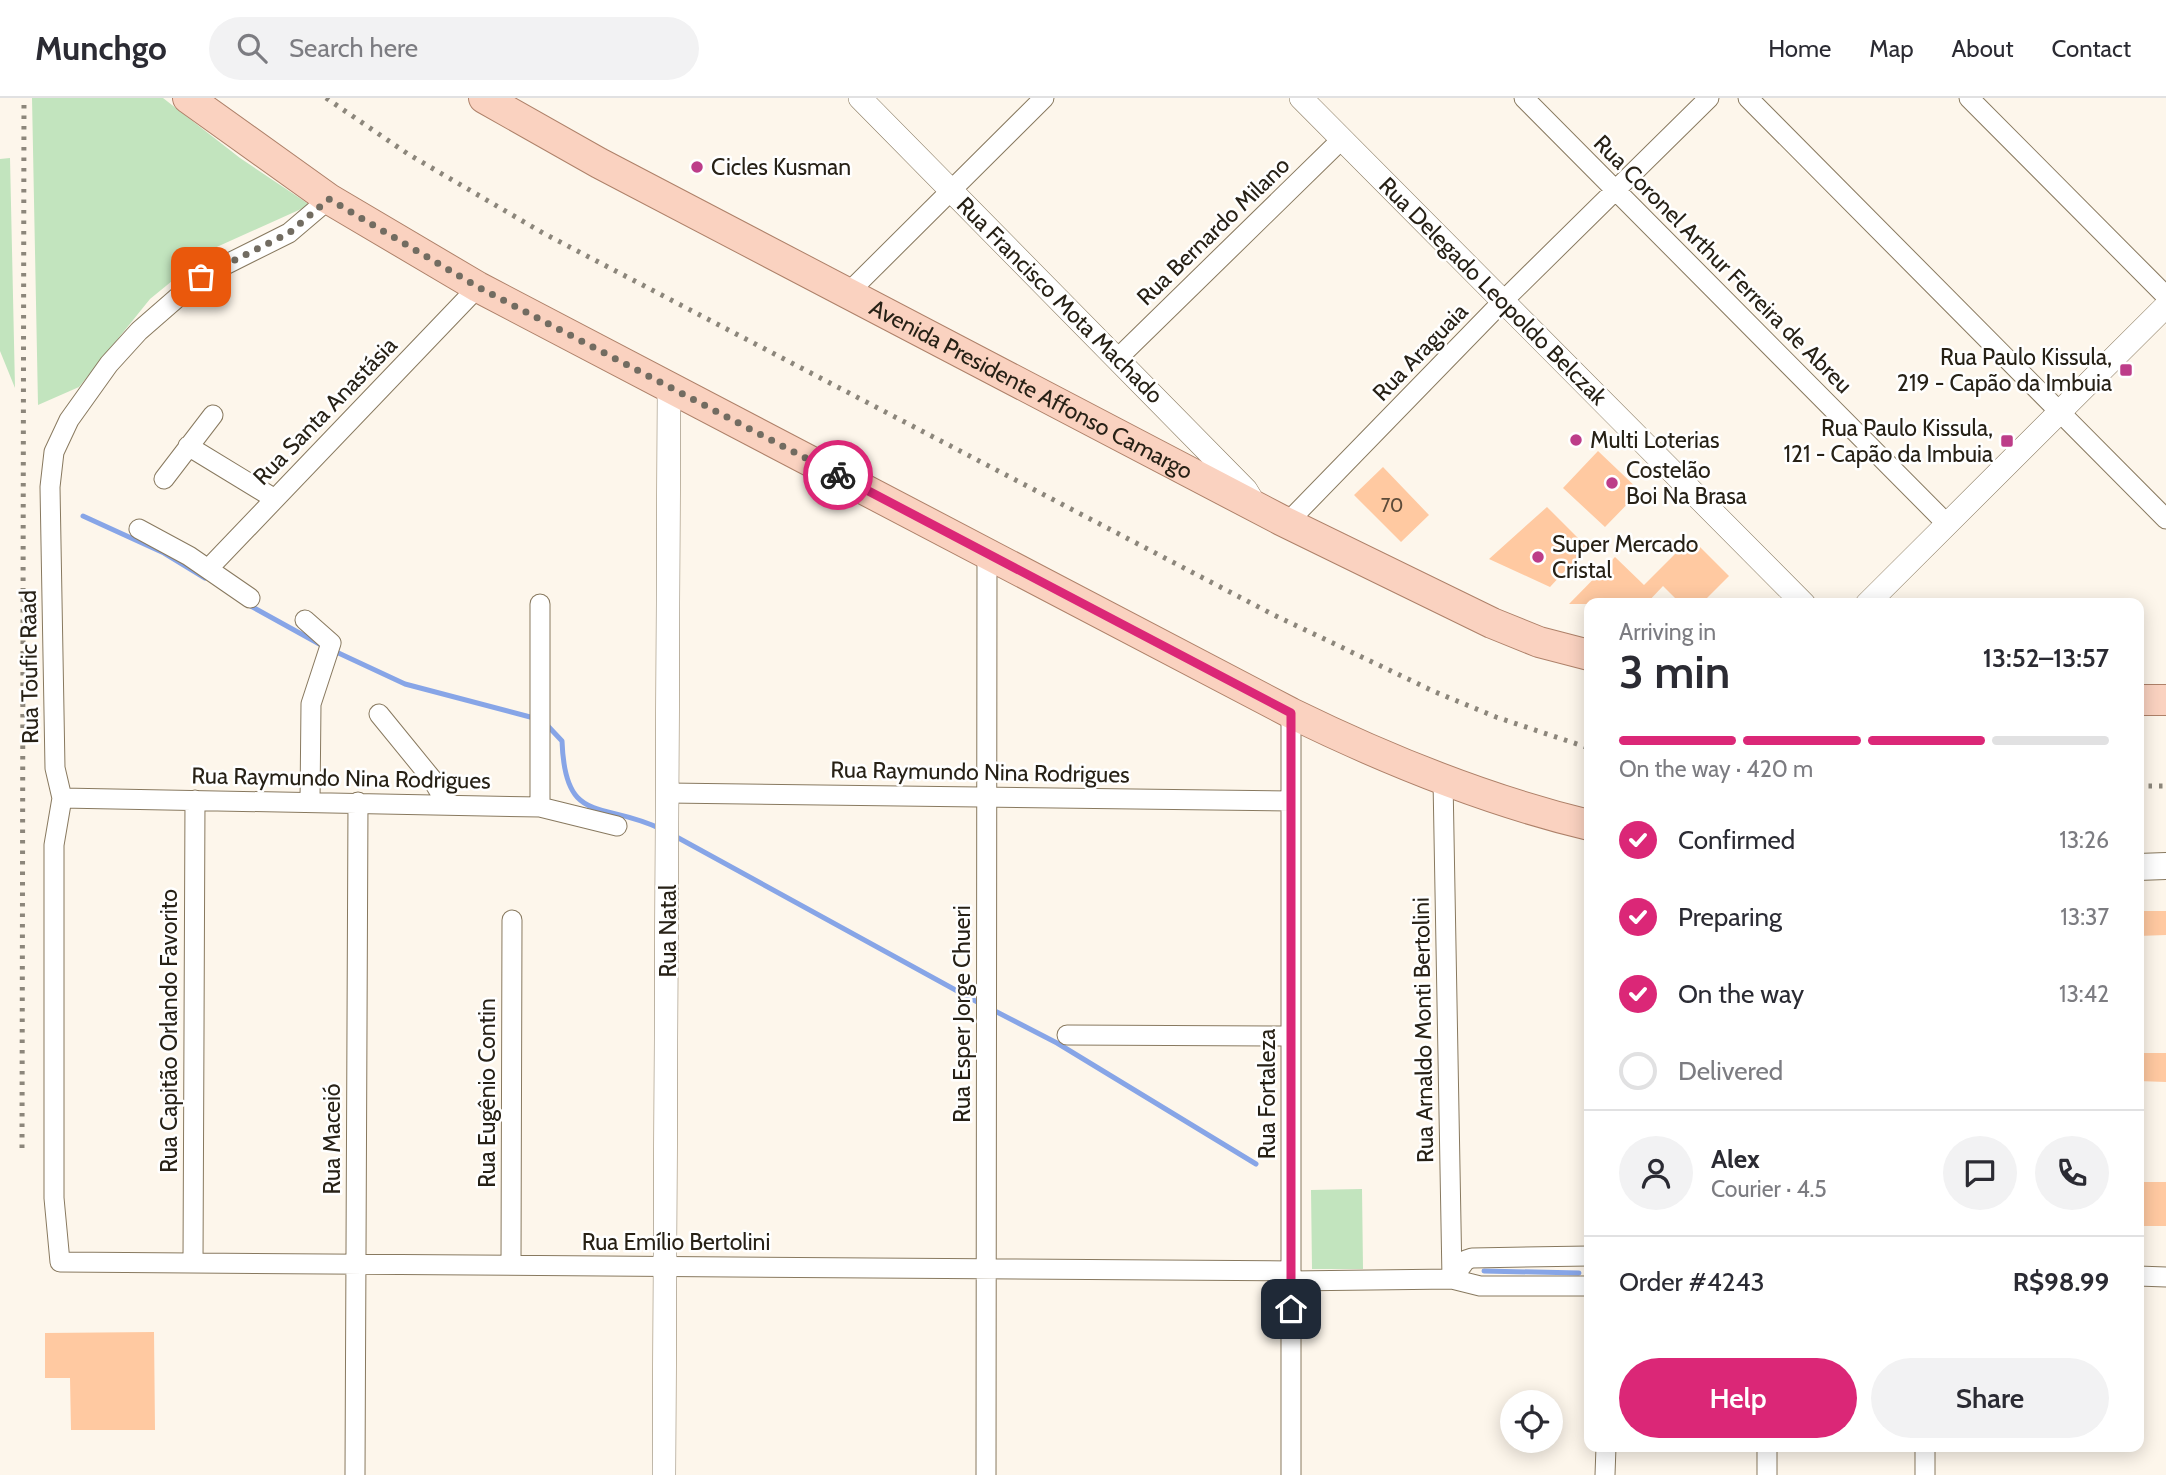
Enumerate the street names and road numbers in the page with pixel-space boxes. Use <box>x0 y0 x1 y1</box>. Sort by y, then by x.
street label: Rua Coronel Arthur Ferreira de Abreu <box>1588 129 1858 399</box>
street label: Rua Bernardo Milano <box>1131 151 1295 311</box>
street label: Rua Delegado Leopoldo Belczak <box>1373 171 1613 411</box>
street label: Rua Francisco Mota Machado <box>951 191 1169 409</box>
street label: Avenida Presidente Affonso Camargo <box>865 293 1197 485</box>
street label: Rua Araguaia <box>1367 297 1473 407</box>
street label: Rua Santa Anastásia <box>247 331 403 491</box>
street label: Rua Toufic Raad <box>14 590 44 744</box>
street label: Rua Raymundo Nina Rodrigues <box>830 755 1130 789</box>
street label: Rua Raymundo Nina Rodrigues <box>191 761 491 795</box>
street label: Rua Natal <box>654 884 682 977</box>
street label: Rua Capitão Orlando Favorito <box>155 889 183 1173</box>
street label: Rua Arnaldo Monti Bertolini <box>1407 897 1439 1163</box>
street label: Rua Esper Jorge Chueri <box>948 905 976 1123</box>
street label: Rua Eugênio Contin <box>473 998 501 1188</box>
street label: Rua Fortaleza <box>1253 1029 1281 1159</box>
street label: Rua Maceió <box>318 1083 346 1195</box>
street label: Rua Emílio Bertolini <box>582 1228 770 1256</box>

